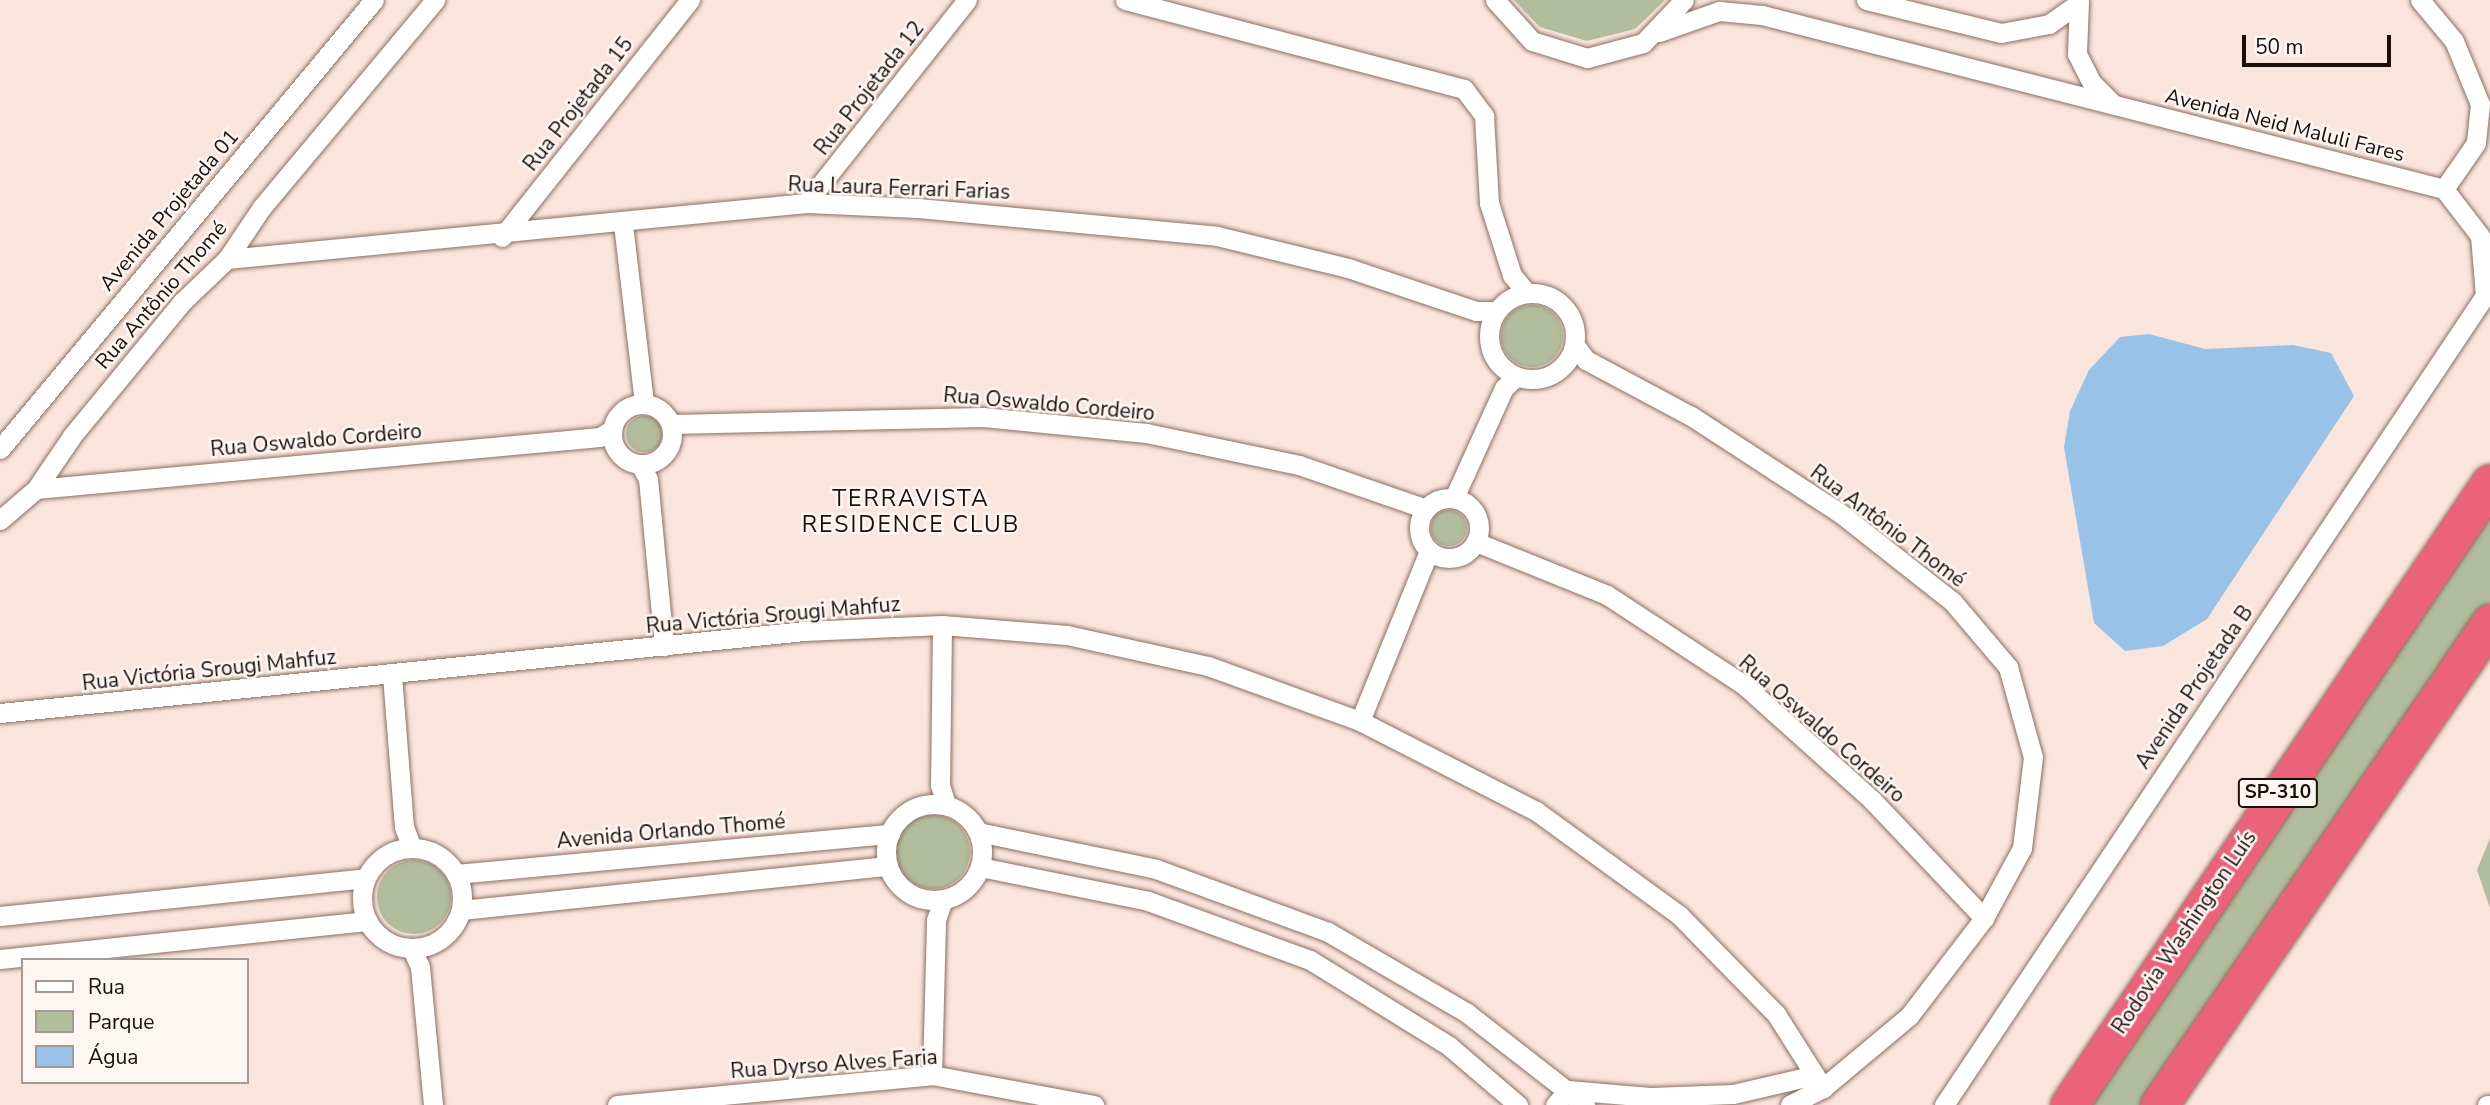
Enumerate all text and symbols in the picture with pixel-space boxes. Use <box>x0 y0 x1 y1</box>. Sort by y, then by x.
street label: Rua Projetada 12 <box>809 16 929 160</box>
scale bar <box>2245 21 2394 65</box>
street label: Rua Projetada 15 <box>518 32 638 176</box>
text: 50 m <box>2255 33 2304 61</box>
street label: Avenida Neid Maluli Fares <box>2163 83 2407 167</box>
street label: Avenida Projetada 01 <box>94 124 244 296</box>
street label: Rua Laura Ferrari Farias <box>787 172 1011 204</box>
street label: Rua Antônio Thomé <box>90 216 232 374</box>
street label: Rua Oswaldo Cordeiro <box>942 382 1156 426</box>
street label: Rua Oswaldo Cordeiro <box>209 418 423 462</box>
street label: Rua Antônio Thomé <box>1805 459 1971 593</box>
district label: TERRAVISTA RESIDENCE CLUB <box>803 485 1019 539</box>
street label: Rua Victória Srougi Mahfuz <box>645 591 901 639</box>
street label: Avenida Projetada B <box>2130 600 2258 774</box>
street label: Rua Victória Srougi Mahfuz <box>81 644 337 696</box>
street label: Rua Oswaldo Cordeiro <box>1734 650 1910 808</box>
road number: SP-310 <box>2238 778 2318 808</box>
street label: Avenida Orlando Thomé <box>555 808 787 854</box>
street label: Rodovia Washington Luís <box>2106 826 2262 1038</box>
legend <box>21 958 248 1084</box>
text: Rua <box>88 973 125 1001</box>
text: Parque <box>88 1008 155 1036</box>
text: Água <box>88 1043 138 1071</box>
street label: Rua Dyrso Alves Faria <box>730 1044 938 1084</box>

